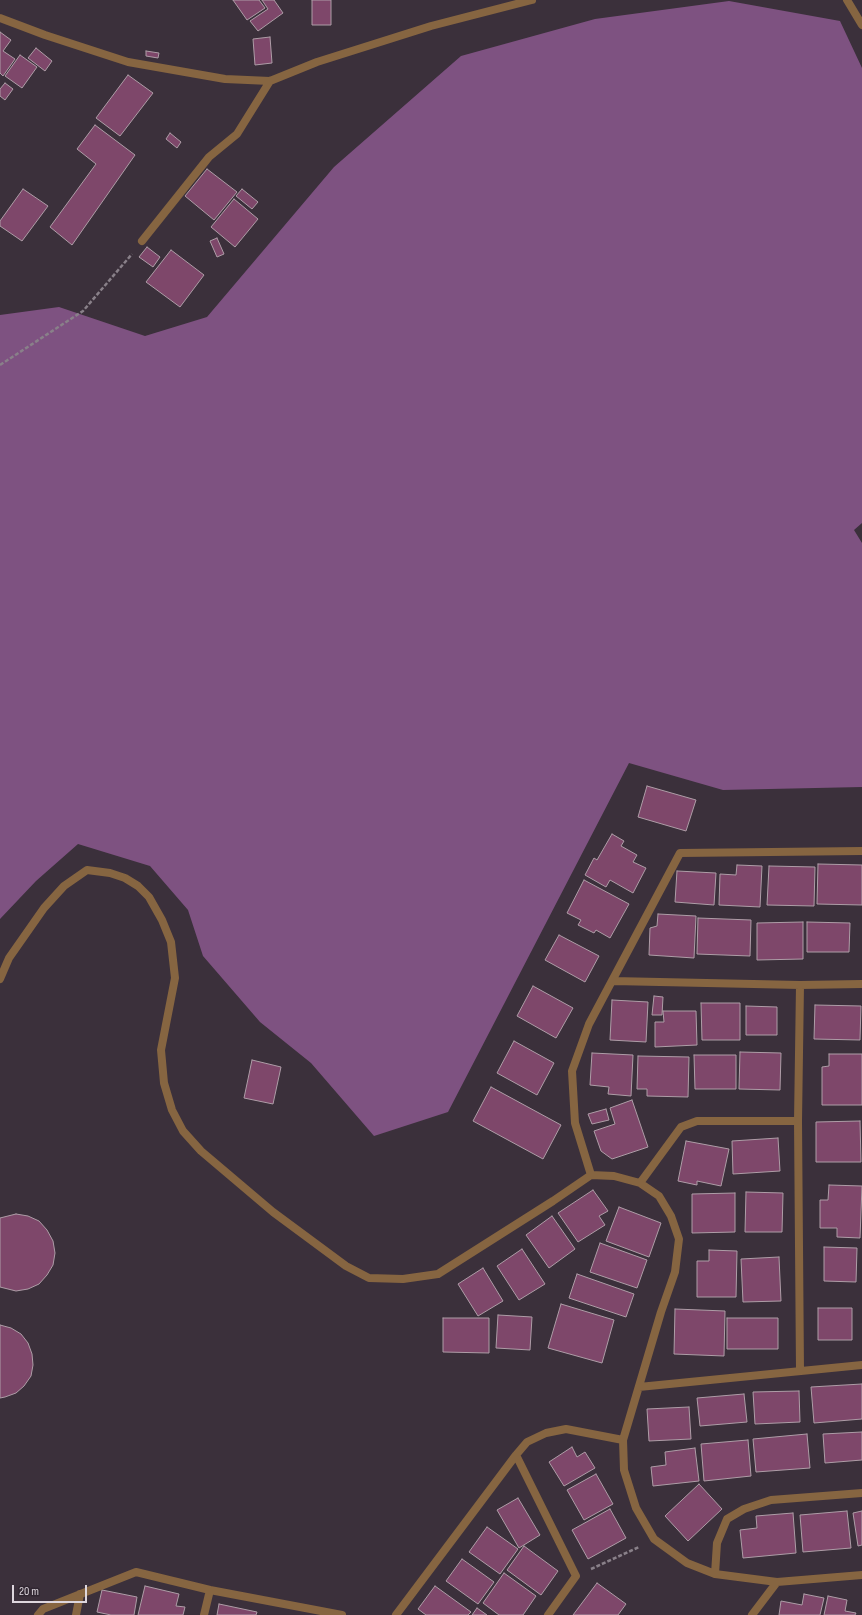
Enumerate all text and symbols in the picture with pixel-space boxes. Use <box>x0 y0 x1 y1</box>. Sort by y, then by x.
scale bar <box>14 1577 89 1603</box>
text: 20 m <box>19 1584 39 1599</box>

